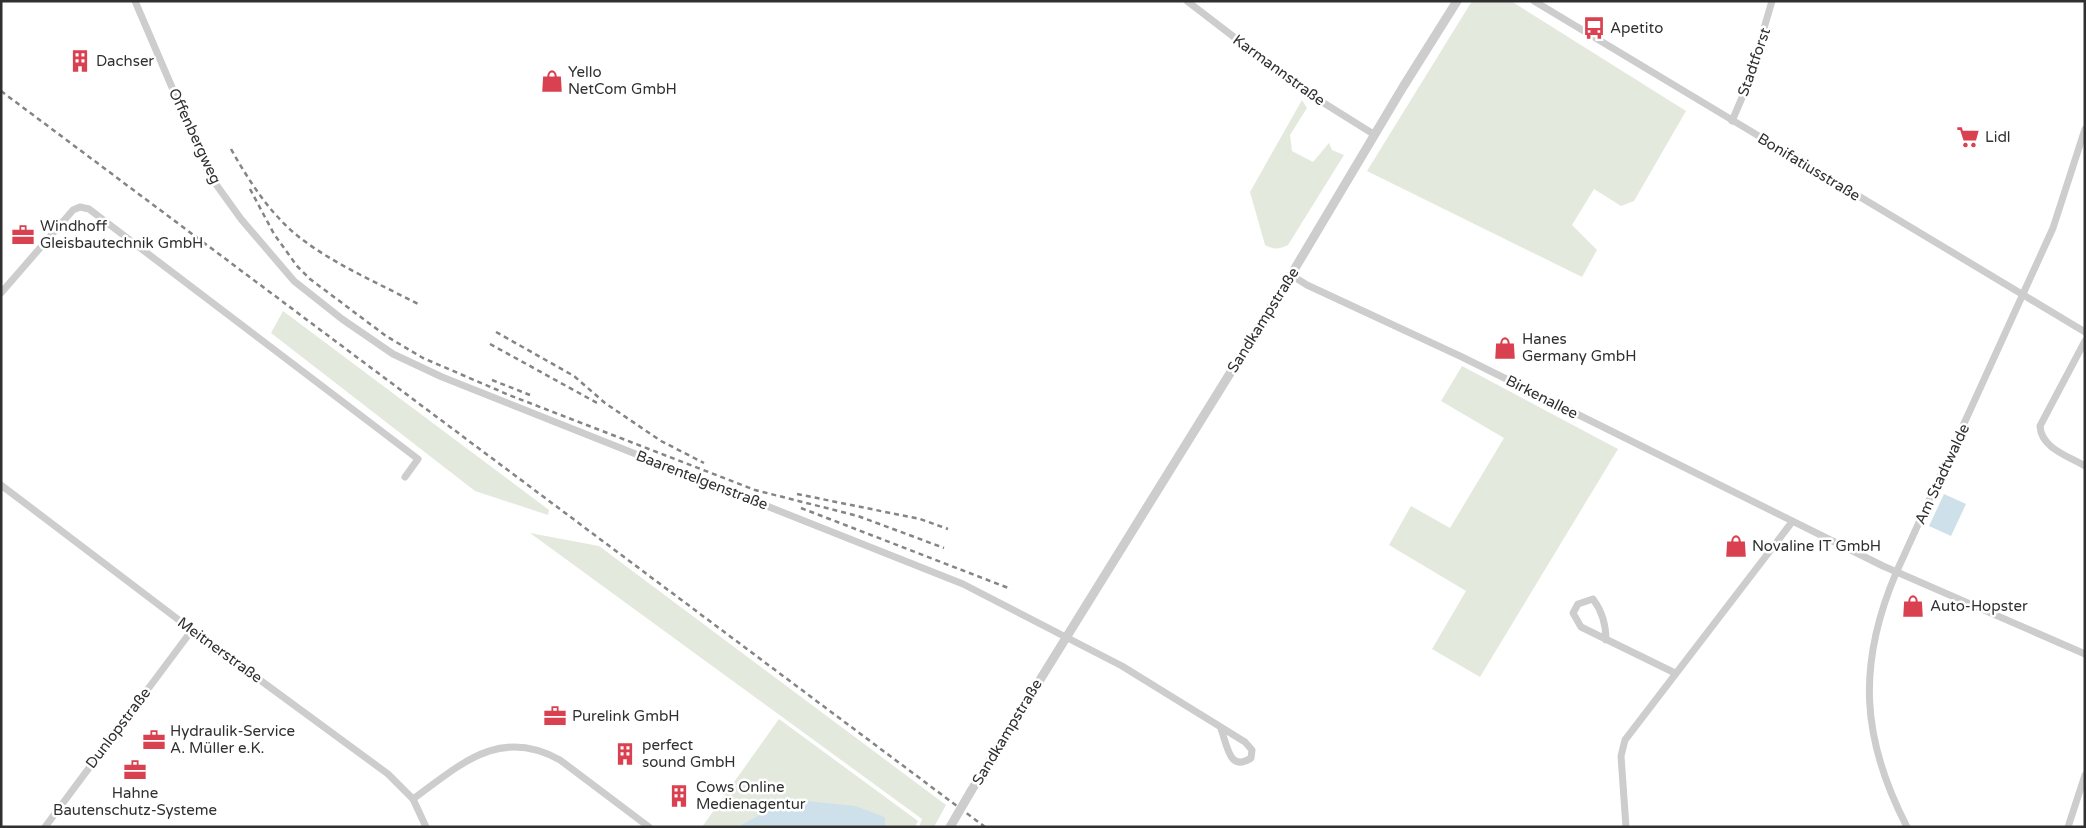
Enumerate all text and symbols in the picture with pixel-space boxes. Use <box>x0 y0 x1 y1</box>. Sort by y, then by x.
bus stop icon: Apetito <box>1581 15 1607 41</box>
place label: Apetito <box>1610 19 1663 37</box>
street label: Stadtforst <box>1734 25 1774 99</box>
street label: Karmannstraße <box>1229 31 1329 109</box>
building icon: Dachser <box>67 48 93 74</box>
place label: Dachser <box>96 52 154 70</box>
place label: Yello NetCom GmbH <box>568 63 677 98</box>
shop icon: Yello NetCom GmbH <box>539 68 565 94</box>
street label: Offenbergweg <box>165 85 225 187</box>
supermarket icon: Lidl <box>1955 124 1981 150</box>
place label: Lidl <box>1985 128 2011 146</box>
street label: Bonifatiusstraße <box>1754 129 1864 205</box>
place label: Windhoff Gleisbautechnik GmbH <box>40 217 203 252</box>
office icon: Windhoff Gleisbautechnik GmbH <box>10 222 36 248</box>
street label: Sandkampstraße <box>1223 264 1303 376</box>
place label: Hanes Germany GmbH <box>1522 330 1636 365</box>
shop icon: Hanes Germany GmbH <box>1492 335 1518 361</box>
street label: Birkenallee <box>1503 371 1581 423</box>
street label: Am Stadtwalde <box>1911 421 1973 527</box>
street label: Baarentelgenstraße <box>634 447 770 513</box>
shop icon: Novaline IT GmbH <box>1723 533 1749 559</box>
place label: Novaline IT GmbH <box>1752 537 1881 555</box>
shop icon: Auto-Hopster <box>1900 593 1926 619</box>
place label: Auto-Hopster <box>1930 597 2028 615</box>
street label: Meitnerstraße <box>174 613 266 687</box>
street label: Sandkampstraße <box>968 676 1046 788</box>
street label: Dunlopstraße <box>82 684 154 772</box>
office icon: Purelink GmbH <box>542 703 568 729</box>
place label: Purelink GmbH <box>572 707 680 725</box>
place label: Hydraulik-Service A. Müller e.K. <box>170 722 295 757</box>
office icon: Hydraulik-Service A. Müller e.K. <box>141 727 167 753</box>
place label: perfect sound GmbH <box>642 736 736 771</box>
building icon: perfect sound GmbH <box>612 741 638 767</box>
office icon: Hahne Bautenschutz-Systeme <box>122 757 148 783</box>
place label: Cows Online Medienagentur <box>696 778 806 813</box>
building icon: Cows Online Medienagentur <box>666 783 692 809</box>
place label: Hahne Bautenschutz-Systeme <box>53 784 217 819</box>

